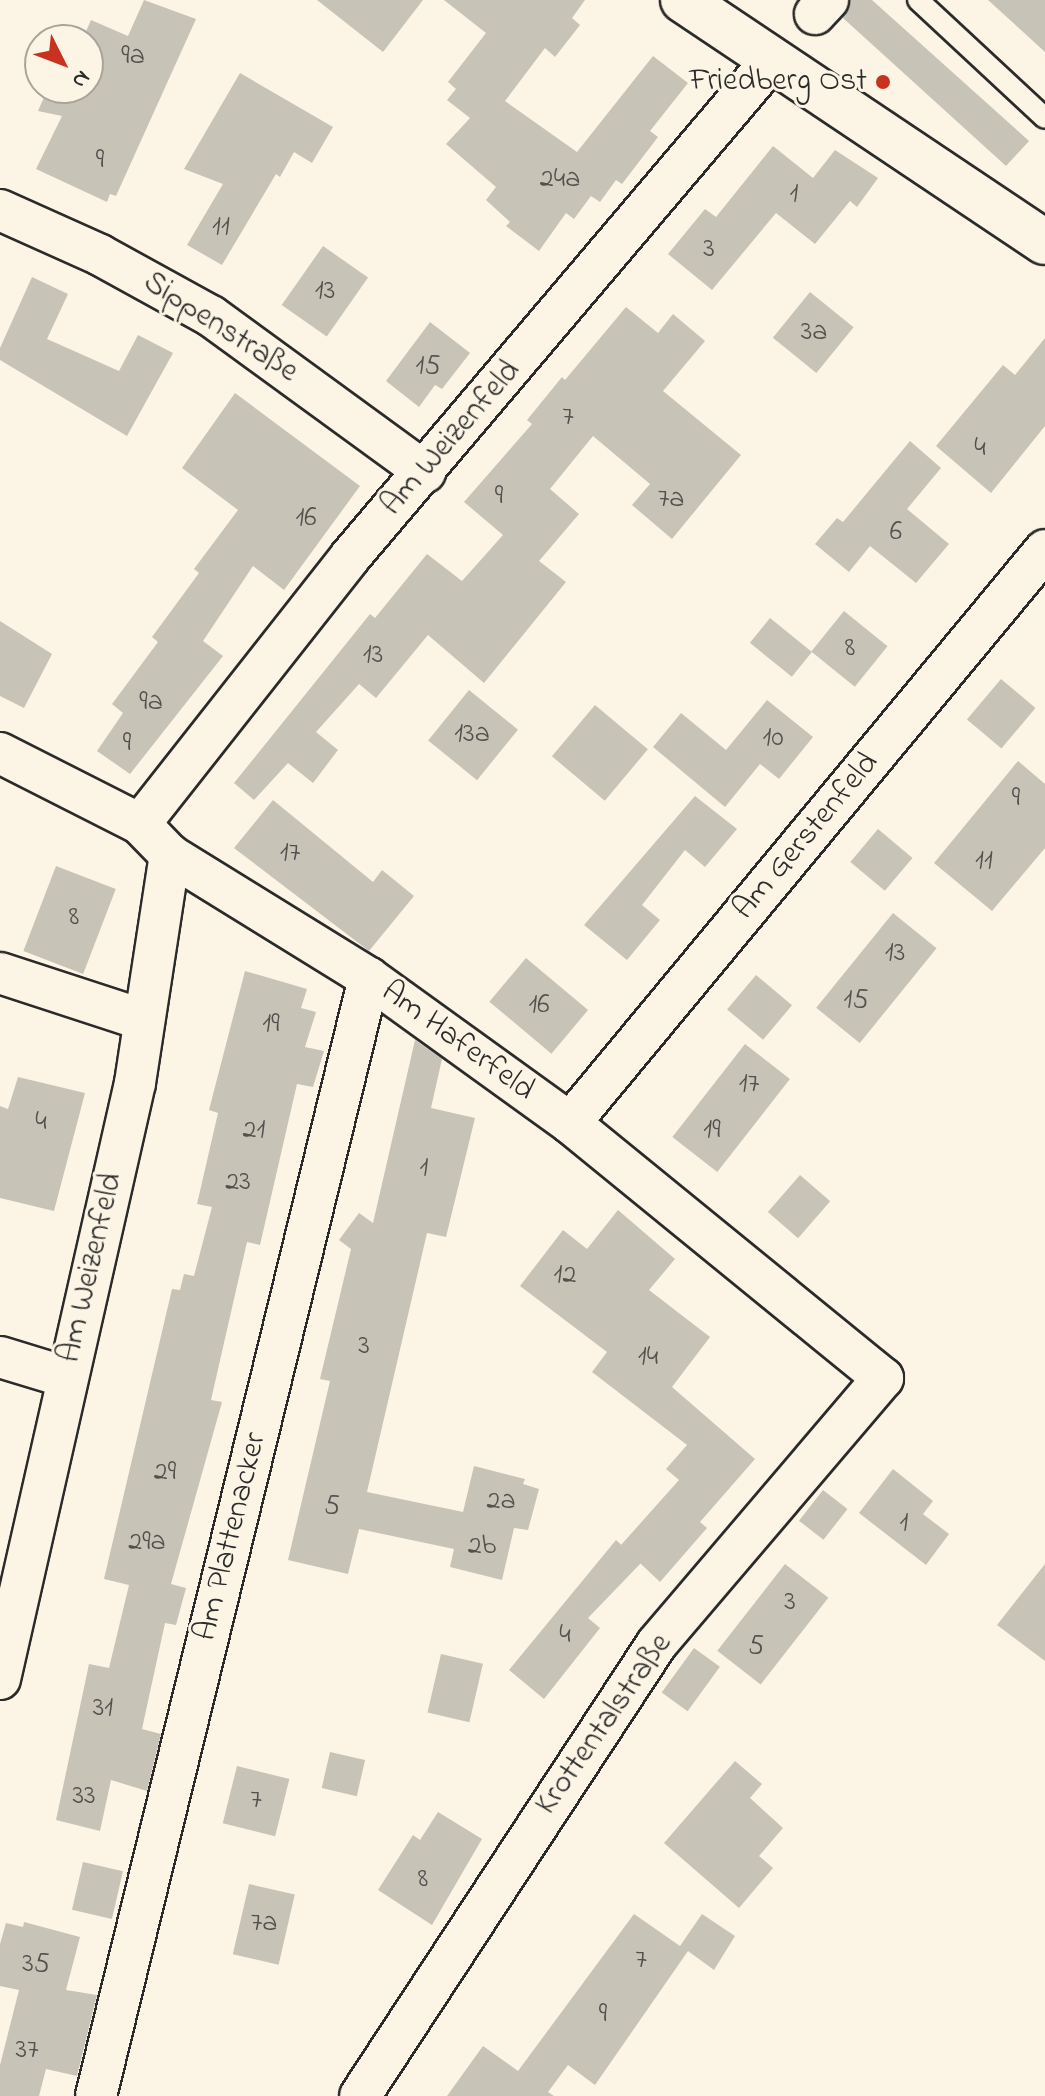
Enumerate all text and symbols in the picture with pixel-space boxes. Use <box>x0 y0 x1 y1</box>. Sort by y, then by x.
north arrow <box>24 24 104 104</box>
house number: 9a <box>121 40 145 74</box>
text: N <box>63 62 97 95</box>
place label: Friedberg Ost <box>689 63 867 101</box>
marker: Friedberg Ost <box>874 73 892 91</box>
house number: 9 <box>96 144 104 178</box>
house number: 24a <box>540 163 580 197</box>
house number: 1 <box>790 178 798 212</box>
house number: 11 <box>212 211 230 245</box>
house number: 3 <box>703 233 715 267</box>
street label: Sippenstraße <box>136 264 304 392</box>
house number: 13 <box>315 275 335 309</box>
house number: 3a <box>801 316 827 350</box>
house number: 15 <box>416 350 440 384</box>
street label: Am Weizenfeld <box>374 353 530 525</box>
house number: 7 <box>562 401 574 435</box>
house number: 4 <box>974 432 986 466</box>
house number: 9 <box>495 480 503 514</box>
house number: 7a <box>658 483 684 517</box>
house number: 16 <box>295 502 317 536</box>
house number: 6 <box>890 516 902 550</box>
house number: 8 <box>845 632 855 666</box>
house number: 13 <box>363 639 383 673</box>
house number: 9a <box>139 686 163 720</box>
house number: 13a <box>454 718 490 752</box>
house number: 10 <box>763 722 783 756</box>
house number: 9 <box>123 727 131 761</box>
street label: Am Gerstenfeld <box>726 746 888 928</box>
house number: 9 <box>1012 782 1020 816</box>
house number: 17 <box>280 837 300 871</box>
house number: 11 <box>975 845 993 879</box>
house number: 8 <box>69 901 79 935</box>
house number: 13 <box>885 937 905 971</box>
street label: Am Haferfeld <box>373 974 541 1110</box>
house number: 15 <box>844 984 868 1018</box>
house number: 16 <box>528 989 550 1023</box>
house number: 19 <box>262 1008 280 1042</box>
house number: 17 <box>739 1068 759 1102</box>
house number: 4 <box>35 1106 47 1140</box>
house number: 21 <box>243 1114 265 1148</box>
house number: 19 <box>703 1114 721 1148</box>
house number: 1 <box>420 1152 428 1186</box>
house number: 23 <box>225 1166 251 1200</box>
street label: Am Weizenfeld <box>52 1169 132 1367</box>
house number: 12 <box>554 1259 576 1293</box>
house number: 3 <box>358 1330 370 1364</box>
house number: 14 <box>638 1341 658 1375</box>
street label: Am Plattenacker <box>188 1429 276 1645</box>
house number: 29 <box>154 1456 176 1490</box>
house number: 2a <box>486 1485 516 1519</box>
house number: 5 <box>324 1490 340 1524</box>
house number: 1 <box>900 1507 908 1541</box>
house number: 29a <box>128 1526 166 1560</box>
house number: 2b <box>468 1530 496 1564</box>
house number: 3 <box>784 1586 796 1620</box>
house number: 4 <box>559 1619 571 1653</box>
street label: Krottentalstraße <box>528 1627 682 1823</box>
house number: 5 <box>748 1630 764 1664</box>
house number: 31 <box>93 1692 113 1726</box>
house number: 33 <box>72 1780 96 1814</box>
house number: 7 <box>250 1784 262 1818</box>
house number: 8 <box>418 1863 428 1897</box>
house number: 7a <box>251 1907 277 1941</box>
house number: 7 <box>635 1944 647 1978</box>
house number: 35 <box>22 1948 50 1982</box>
house number: 9 <box>599 1998 607 2032</box>
house number: 37 <box>15 2034 39 2068</box>

